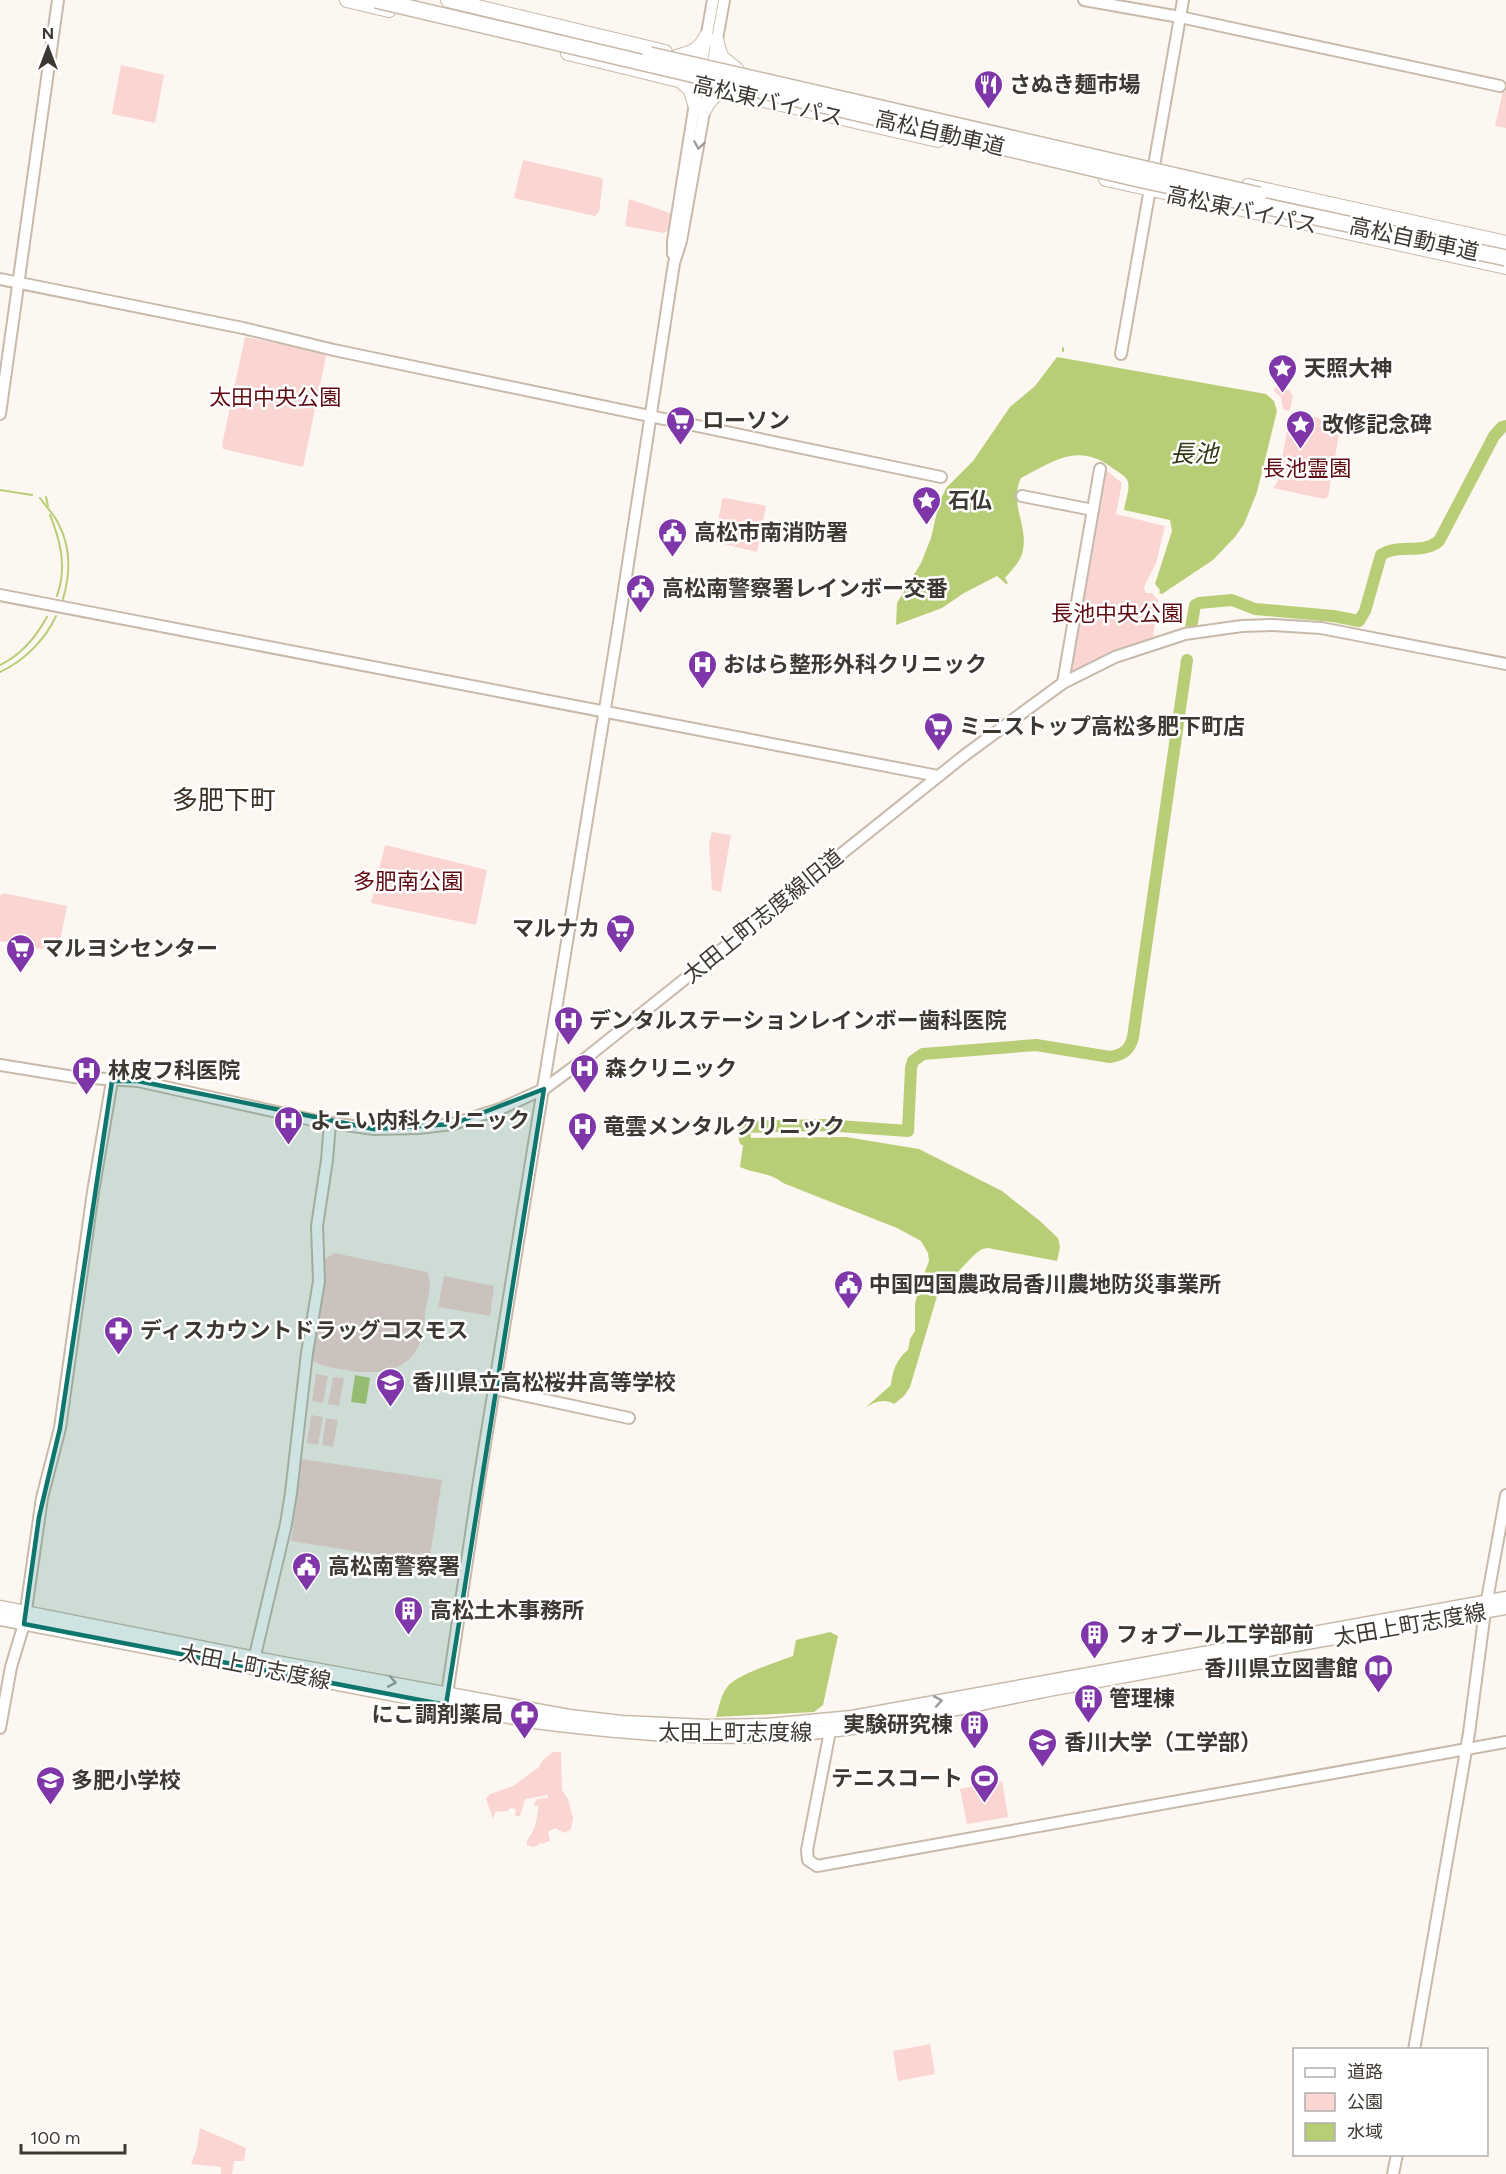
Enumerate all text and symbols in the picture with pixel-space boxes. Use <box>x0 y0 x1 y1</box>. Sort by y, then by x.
north arrow <box>18 18 78 78</box>
text: N <box>42 24 54 43</box>
restaurant icon: さぬき麺市場 <box>972 68 1004 110</box>
street label: 高松東バイパス <box>690 71 846 131</box>
place label: さぬき麺市場 <box>1009 71 1141 98</box>
street label: 高松自動車道 <box>873 105 1007 161</box>
one-way arrow <box>693 140 705 149</box>
street label: 高松東バイパス <box>1164 181 1320 239</box>
street label: 高松自動車道 <box>1347 212 1481 266</box>
place icon: 天照大神 <box>1267 352 1299 394</box>
place label: 天照大神 <box>1304 355 1392 382</box>
park label: 太田中央公園 <box>209 384 341 411</box>
supermarket icon: ローソン <box>665 404 697 446</box>
place label: ローソン <box>702 407 790 434</box>
place icon: 改修記念碑 <box>1285 408 1317 450</box>
place label: 改修記念碑 <box>1322 411 1432 438</box>
water label: 長池 <box>1170 439 1220 468</box>
park label: 長池霊園 <box>1263 455 1351 482</box>
place icon: 石仏 <box>911 484 943 526</box>
place label: 石仏 <box>948 487 992 514</box>
public building icon: 高松市南消防署 <box>657 516 689 558</box>
place label: 高松市南消防署 <box>694 519 848 546</box>
public building icon: 高松南警察署レインボー交番 <box>625 572 657 614</box>
place label: 高松南警察署レインボー交番 <box>662 575 948 602</box>
park label: 長池中央公園 <box>1051 600 1183 627</box>
hospital icon: おはら整形外科クリニック <box>686 648 718 690</box>
place label: おはら整形外科クリニック <box>723 651 987 678</box>
supermarket icon: ミニストップ高松多肥下町店 <box>922 710 954 752</box>
place label: ミニストップ高松多肥下町店 <box>959 713 1245 740</box>
district label: 多肥下町 <box>172 784 276 816</box>
street label: 太田上町志度線旧道 <box>678 843 848 989</box>
park label: 多肥南公園 <box>353 868 463 895</box>
supermarket icon: マルナカ <box>605 912 637 954</box>
place label: マルナカ <box>512 915 600 942</box>
supermarket icon: マルヨシセンター <box>5 932 37 974</box>
place label: マルヨシセンター <box>42 935 218 962</box>
hospital icon: デンタルステーションレインボー歯科医院 <box>552 1004 584 1046</box>
place label: デンタルステーションレインボー歯科医院 <box>589 1007 1007 1034</box>
hospital icon: 森クリニック <box>568 1052 600 1094</box>
hospital icon: 林皮フ科医院 <box>71 1054 103 1096</box>
place label: 森クリニック <box>605 1055 737 1082</box>
place label: 林皮フ科医院 <box>108 1057 240 1084</box>
hospital icon: よこい内科クリニック <box>273 1104 305 1146</box>
place label: よこい内科クリニック <box>310 1107 530 1134</box>
hospital icon: 竜雲メンタルクリニック <box>566 1110 598 1152</box>
place label: 竜雲メンタルクリニック <box>603 1113 845 1140</box>
public building icon: 中国四国農政局香川農地防災事業所 <box>832 1268 864 1310</box>
place label: 中国四国農政局香川農地防災事業所 <box>869 1271 1221 1298</box>
pharmacy icon: ディスカウントドラッグコスモス <box>103 1314 135 1356</box>
place label: ディスカウントドラッグコスモス <box>140 1317 468 1344</box>
school or university icon: 香川県立高松桜井高等学校 <box>375 1366 407 1408</box>
place label: 香川県立高松桜井高等学校 <box>412 1369 676 1396</box>
public building icon: 高松南警察署 <box>291 1550 323 1592</box>
place label: 高松南警察署 <box>328 1553 460 1580</box>
building icon: 高松土木事務所 <box>393 1594 425 1636</box>
place label: 高松土木事務所 <box>430 1597 584 1624</box>
street label: 太田上町志度線 <box>1332 1598 1488 1652</box>
building icon: フォブール工学部前 <box>1079 1618 1111 1660</box>
place label: フォブール工学部前 <box>1116 1621 1314 1648</box>
street label: 太田上町志度線 <box>177 1639 333 1695</box>
library icon: 香川県立図書館 <box>1363 1652 1395 1694</box>
place label: 香川県立図書館 <box>1204 1655 1358 1682</box>
one-way arrow <box>387 1675 397 1688</box>
building icon: 管理棟 <box>1072 1682 1104 1724</box>
place label: 管理棟 <box>1109 1685 1175 1712</box>
one-way arrow <box>933 1695 943 1708</box>
pharmacy icon: にこ調剤薬局 <box>508 1698 540 1740</box>
place label: にこ調剤薬局 <box>371 1701 503 1728</box>
building icon: 実験研究棟 <box>958 1708 990 1750</box>
place label: 実験研究棟 <box>843 1711 953 1738</box>
street label: 太田上町志度線 <box>658 1719 812 1746</box>
school or university icon: 香川大学（工学部） <box>1027 1726 1059 1768</box>
place label: 香川大学（工学部） <box>1064 1729 1262 1756</box>
sports icon: テニスコート <box>968 1762 1000 1804</box>
school or university icon: 多肥小学校 <box>34 1764 66 1806</box>
place label: テニスコート <box>831 1765 963 1792</box>
place label: 多肥小学校 <box>71 1767 181 1794</box>
legend <box>1293 2048 1488 2156</box>
text: 道路 <box>1347 2061 1383 2083</box>
text: 公園 <box>1347 2091 1383 2113</box>
scale bar <box>21 2117 124 2155</box>
text: 水域 <box>1347 2121 1383 2143</box>
text: 100 m <box>30 2127 80 2149</box>

